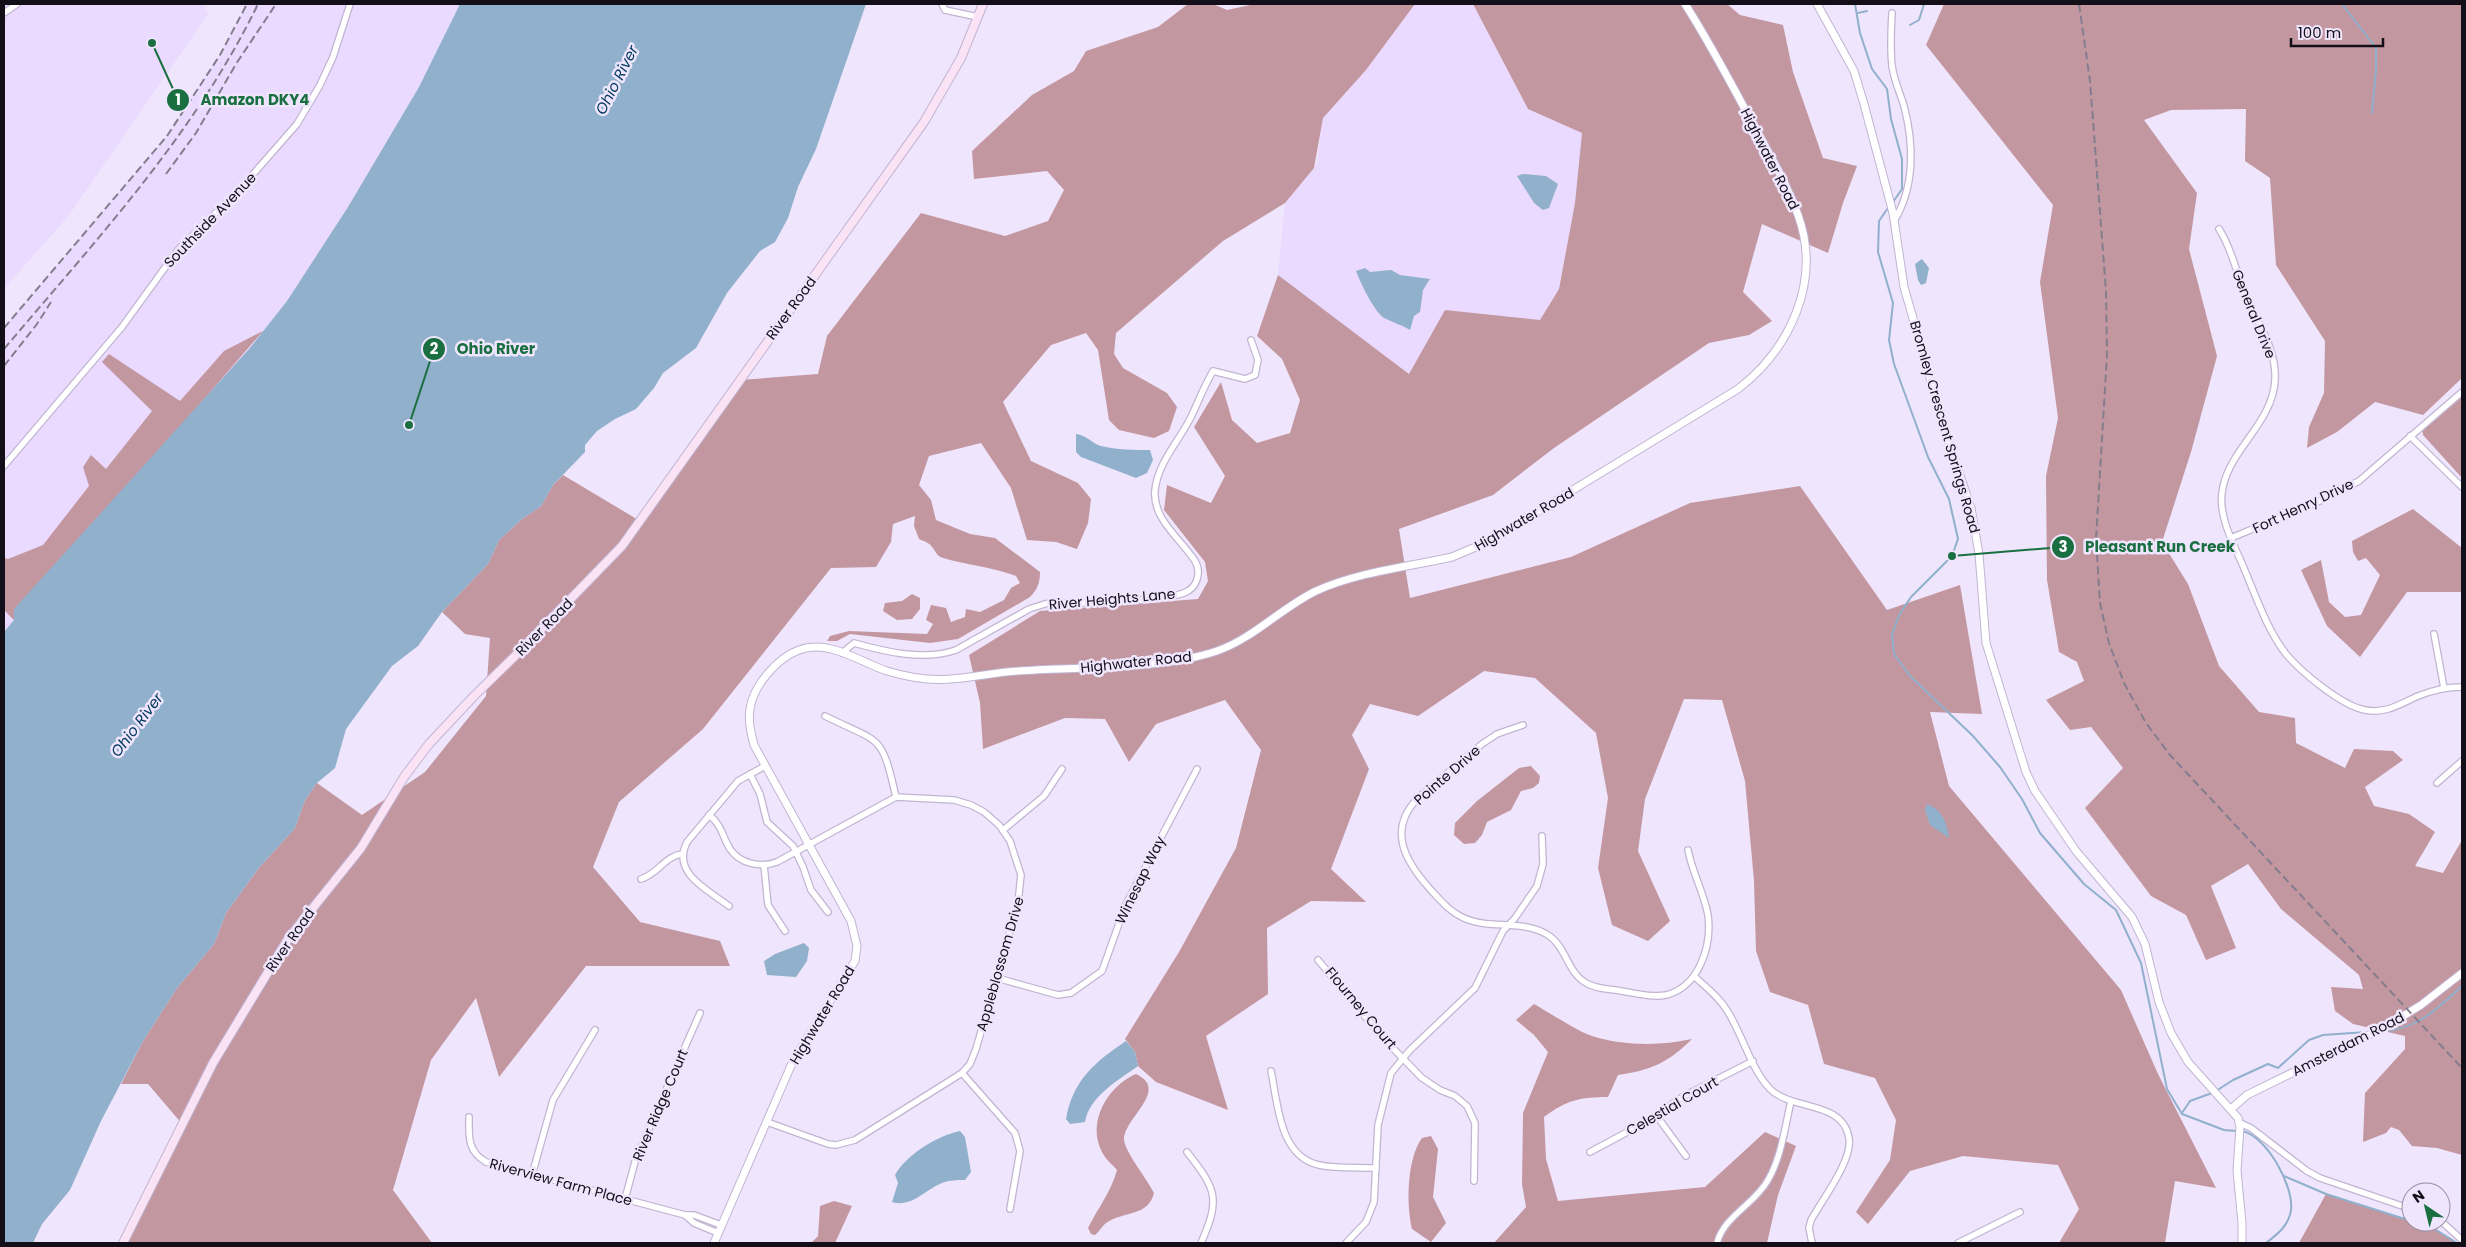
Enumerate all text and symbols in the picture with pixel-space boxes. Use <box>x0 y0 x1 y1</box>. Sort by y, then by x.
scale bar <box>2291 15 2384 47</box>
text: 100 m <box>2298 22 2341 43</box>
water label: Ohio River <box>590 41 643 118</box>
callout: Amazon DKY4 <box>166 85 320 115</box>
text: 1 <box>175 89 181 110</box>
text: Amazon DKY4 <box>201 89 310 110</box>
street label: Highwater Road <box>1736 105 1804 213</box>
street label: Southside Avenue <box>159 168 261 272</box>
street label: General Drive <box>2227 267 2281 362</box>
street label: River Road <box>761 272 821 344</box>
street label: Bromley Crescent Springs Road <box>1905 318 1985 536</box>
callout: Ohio River <box>422 334 545 364</box>
text: 2 <box>430 338 439 359</box>
text: Ohio River <box>457 338 536 359</box>
street label: Fort Henry Drive <box>2249 474 2357 538</box>
street label: Highwater Road <box>1471 482 1577 556</box>
callout: Pleasant Run Creek <box>2051 532 2245 562</box>
text: 3 <box>2058 536 2068 557</box>
text: Pleasant Run Creek <box>2085 536 2236 557</box>
street label: River Heights Lane <box>1048 583 1176 614</box>
street label: River Road <box>511 594 577 660</box>
street label: Highwater Road <box>1079 646 1193 678</box>
water label: Ohio River <box>106 688 168 761</box>
street label: Pointe Drive <box>1409 740 1485 809</box>
street label: Winesap Way <box>1110 832 1170 927</box>
street label: Appleblossom Drive <box>971 894 1029 1034</box>
street label: River Road <box>261 904 319 976</box>
street label: Highwater Road <box>785 962 859 1068</box>
street label: Flourney Court <box>1321 963 1401 1053</box>
street label: Amsterdam Road <box>2288 1007 2408 1081</box>
street label: River Ridge Court <box>627 1046 693 1164</box>
street label: Celestial Court <box>1622 1072 1722 1140</box>
street label: Riverview Farm Place <box>487 1153 635 1211</box>
north arrow <box>2401 1182 2451 1232</box>
text: N <box>2408 1185 2429 1208</box>

